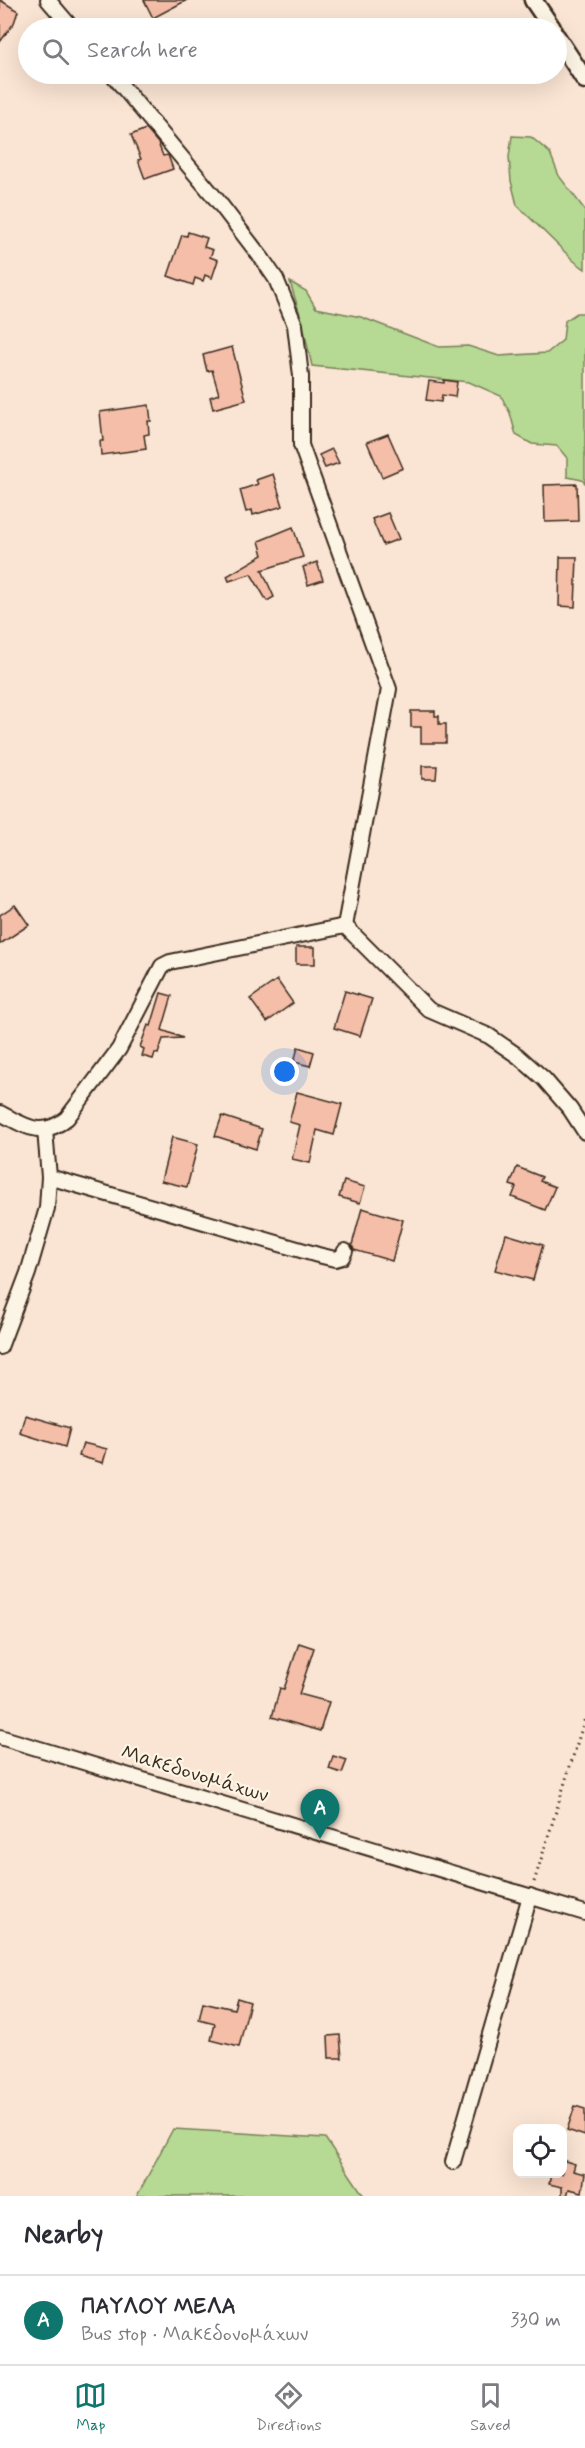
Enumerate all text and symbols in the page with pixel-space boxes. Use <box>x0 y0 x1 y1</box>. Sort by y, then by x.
search box <box>18 18 567 84</box>
icon: search <box>39 35 72 68</box>
text: Search here <box>87 37 198 65</box>
your location <box>270 1057 299 1086</box>
street label: Μακεδονομάχων <box>117 1738 272 1810</box>
pin: A <box>300 1790 340 1839</box>
map controls <box>513 2124 567 2178</box>
button: locate <box>513 2124 567 2178</box>
text: Nearby <box>24 2218 103 2252</box>
text: ΠΑΥΛΟΥ ΜΕΛΑ <box>81 2293 236 2321</box>
text: A <box>37 2307 50 2334</box>
text: 330 m <box>510 2307 561 2334</box>
text: Bus stop · Μακεδονομάχων <box>81 2321 308 2348</box>
tab: Map <box>74 2379 107 2436</box>
tab: Directions <box>256 2379 322 2436</box>
tab: Saved <box>470 2379 511 2436</box>

